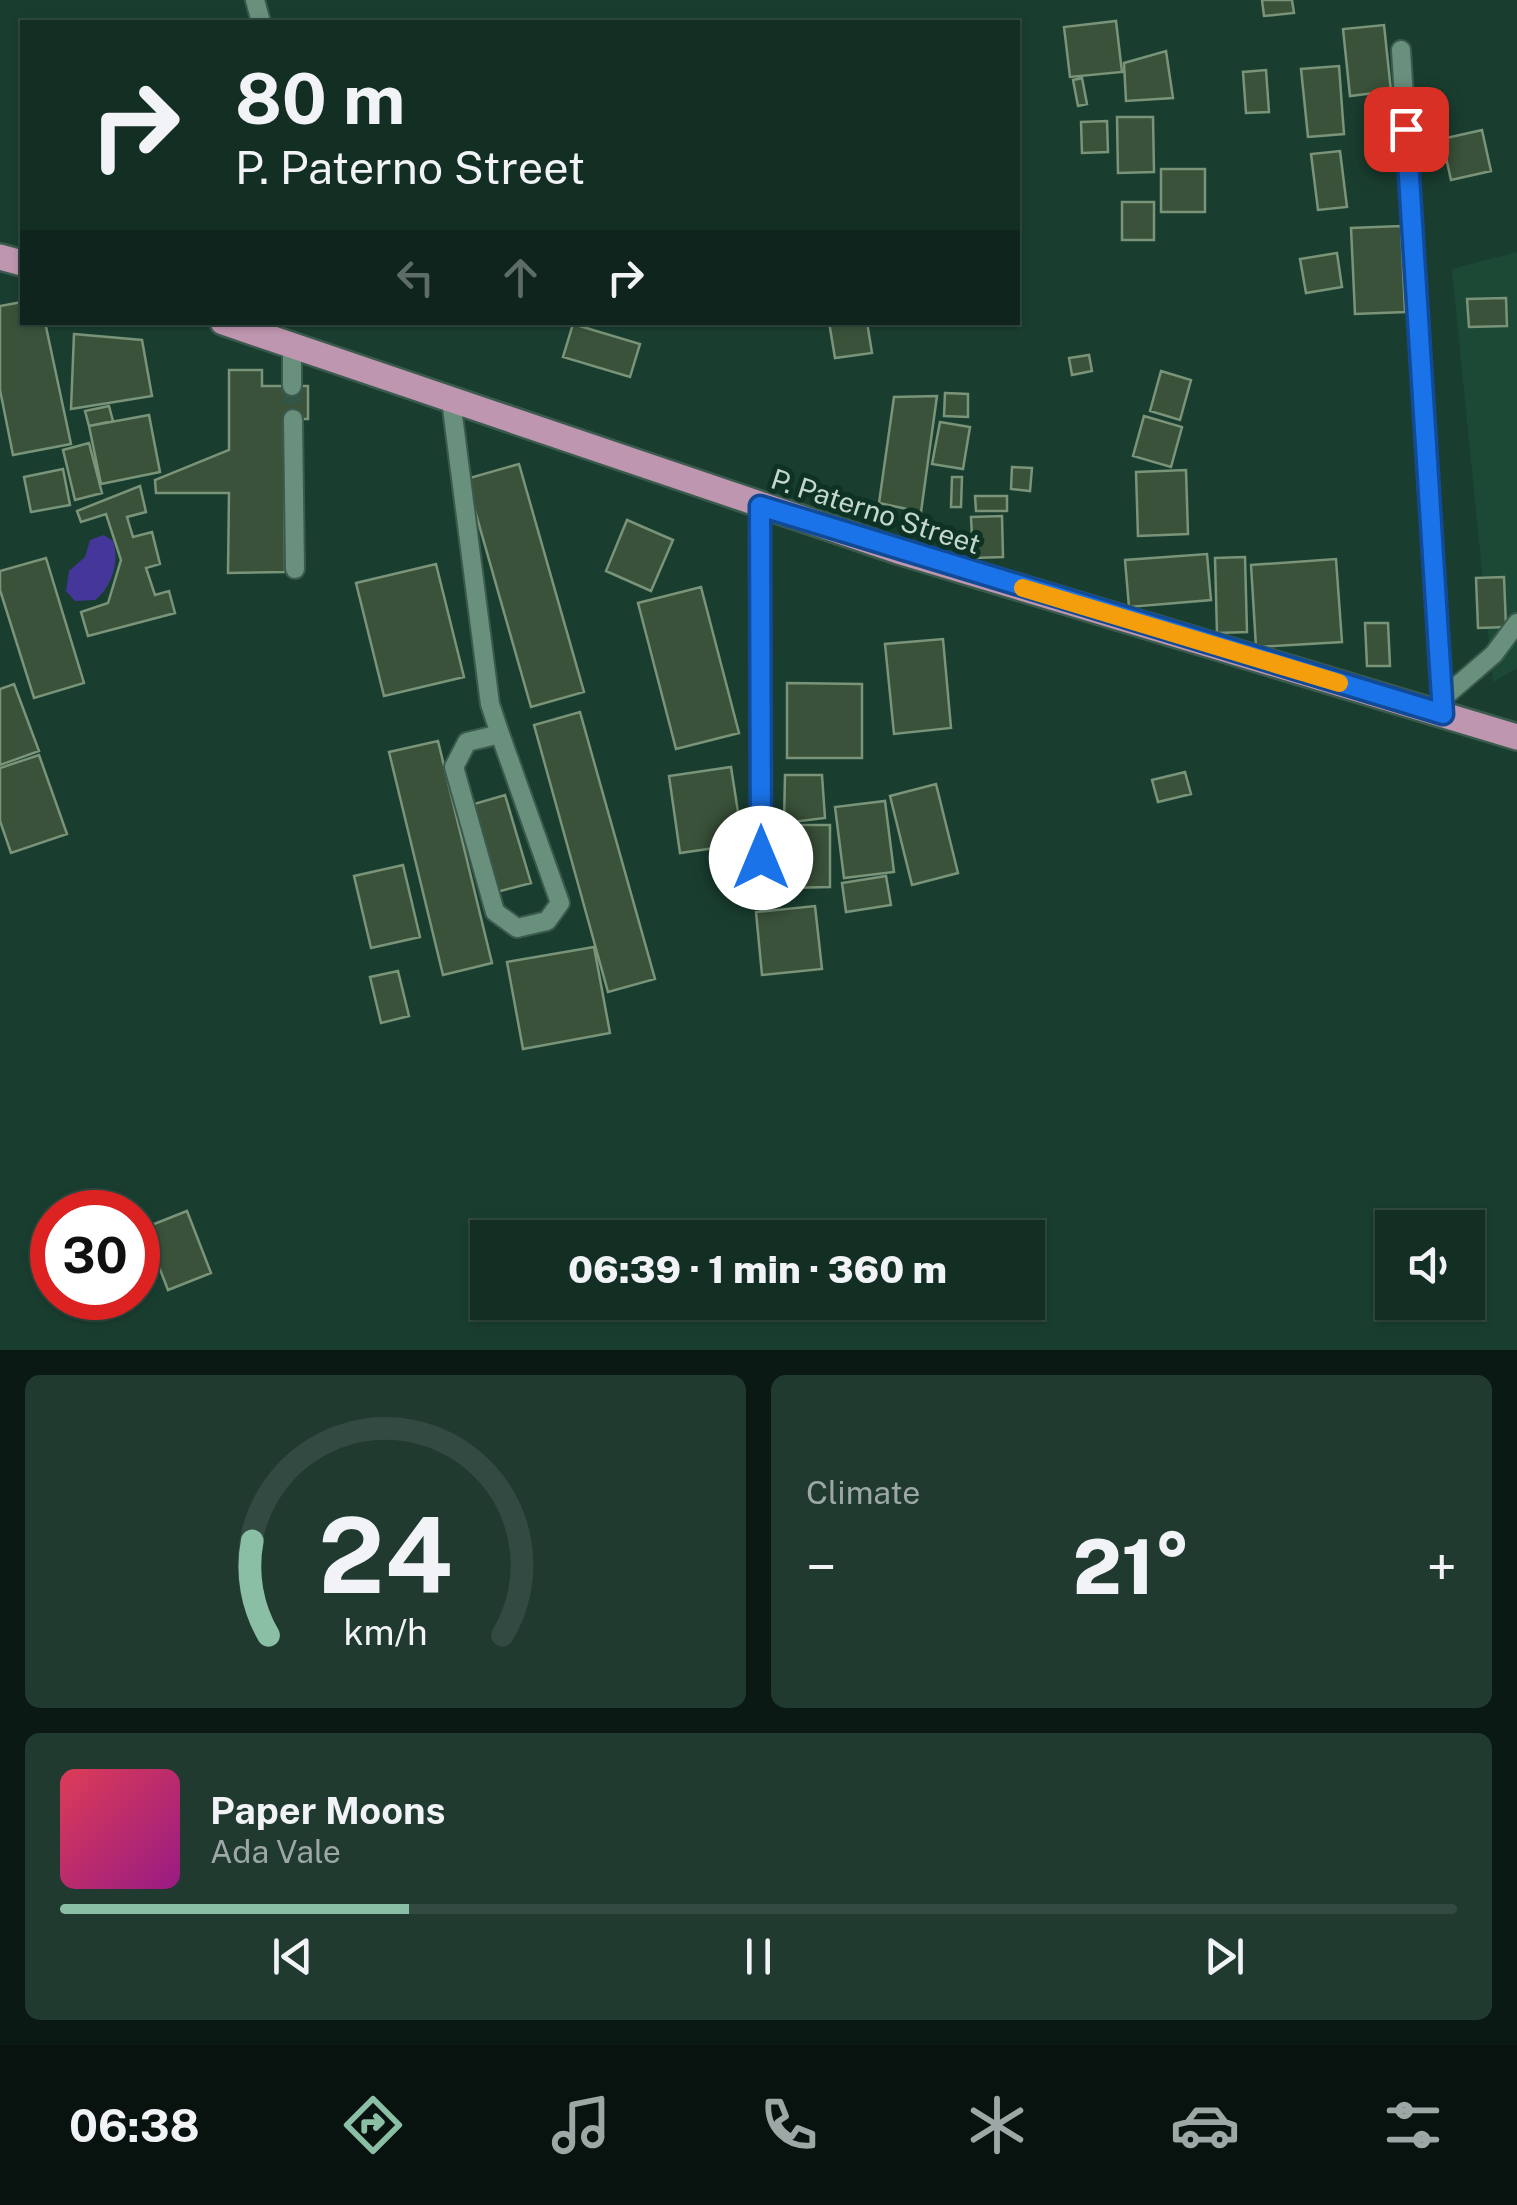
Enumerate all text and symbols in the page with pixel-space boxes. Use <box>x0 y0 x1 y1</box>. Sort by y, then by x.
text: 80 m <box>235 57 405 140</box>
icon: right <box>70 60 200 190</box>
pin <box>1364 87 1449 172</box>
icon: arrive <box>1379 102 1434 157</box>
text: P. Paterno Street <box>235 141 585 194</box>
icon: left <box>388 250 443 305</box>
icon: ahead <box>493 250 548 305</box>
icon: right <box>598 250 653 305</box>
street label: P. Paterno Street <box>767 462 985 560</box>
position arrow <box>709 806 813 910</box>
speed limit sign: 30 <box>30 1190 160 1320</box>
map controls <box>1375 1210 1485 1320</box>
button: sound <box>1375 1210 1485 1320</box>
text: 06:39 · 1 min · 360 m <box>568 1247 947 1292</box>
text: Climate <box>806 1474 920 1511</box>
text: 24 <box>318 1494 453 1616</box>
text: 21° <box>1073 1523 1190 1611</box>
text: − <box>806 1535 837 1599</box>
text: + <box>1427 1535 1457 1599</box>
text: km/h <box>343 1611 428 1653</box>
text: Paper Moons <box>210 1788 445 1833</box>
text: Ada Vale <box>210 1833 341 1870</box>
icon: previous <box>265 1929 320 1984</box>
icon: pause <box>731 1929 786 1984</box>
icon: next <box>1197 1929 1252 1984</box>
icon: directions <box>338 2090 408 2160</box>
icon: music <box>546 2090 616 2160</box>
icon: phone <box>754 2090 824 2160</box>
icon: climate <box>962 2090 1032 2160</box>
icon: car <box>1170 2090 1240 2160</box>
icon: filters <box>1378 2090 1448 2160</box>
text: 06:38 <box>69 2099 200 2152</box>

